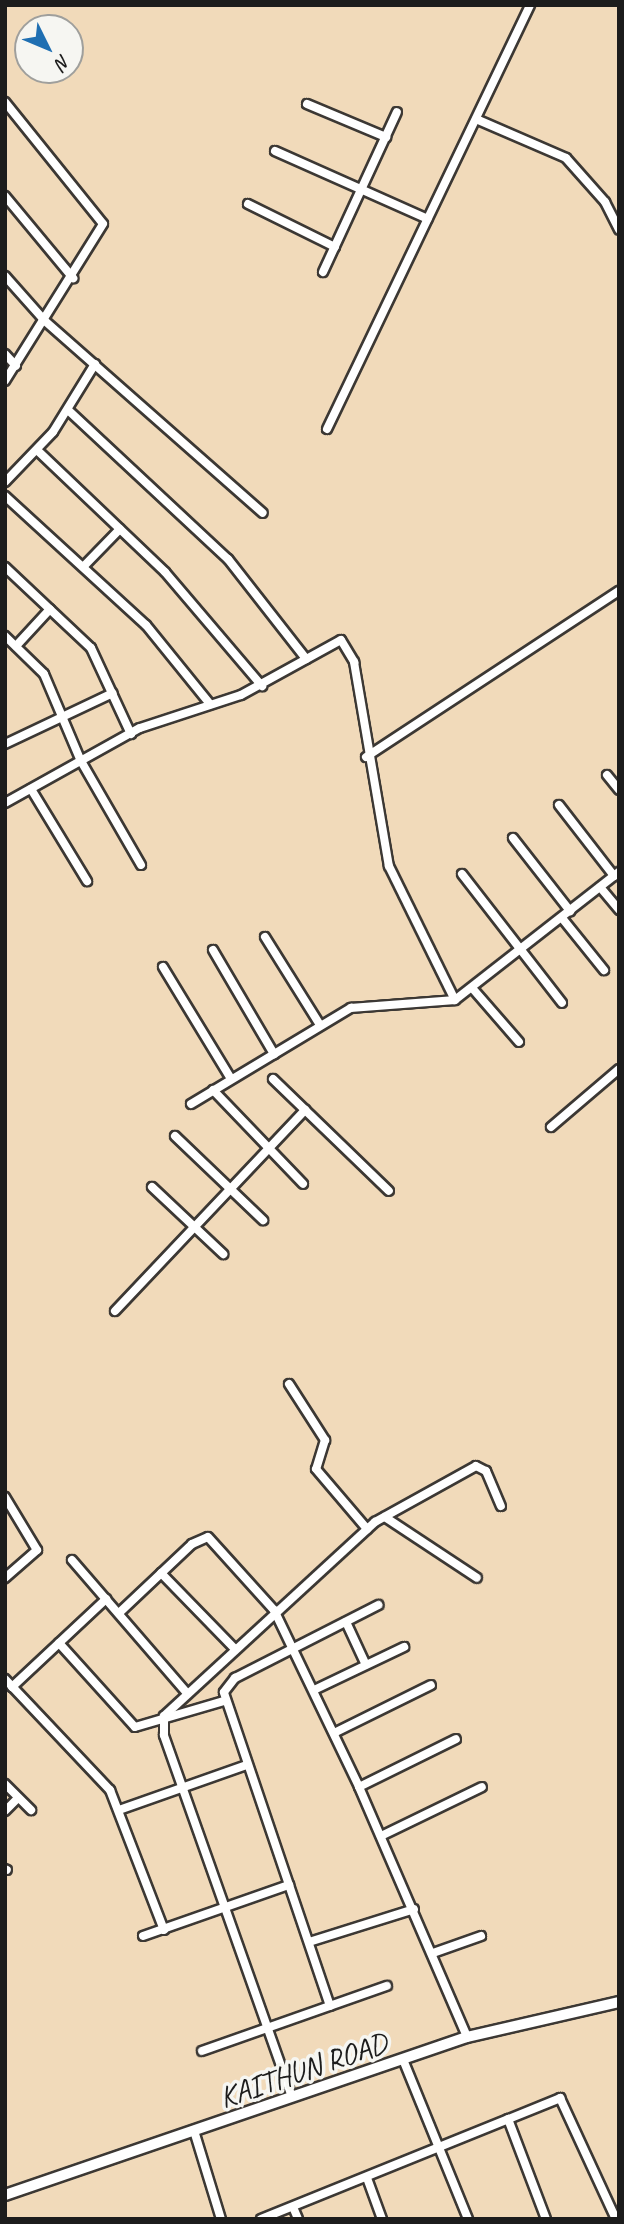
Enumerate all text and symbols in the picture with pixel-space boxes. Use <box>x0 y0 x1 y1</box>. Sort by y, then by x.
north arrow <box>14 14 84 84</box>
text: N <box>50 49 76 74</box>
street label: KAITHUN ROAD <box>214 2024 392 2116</box>

